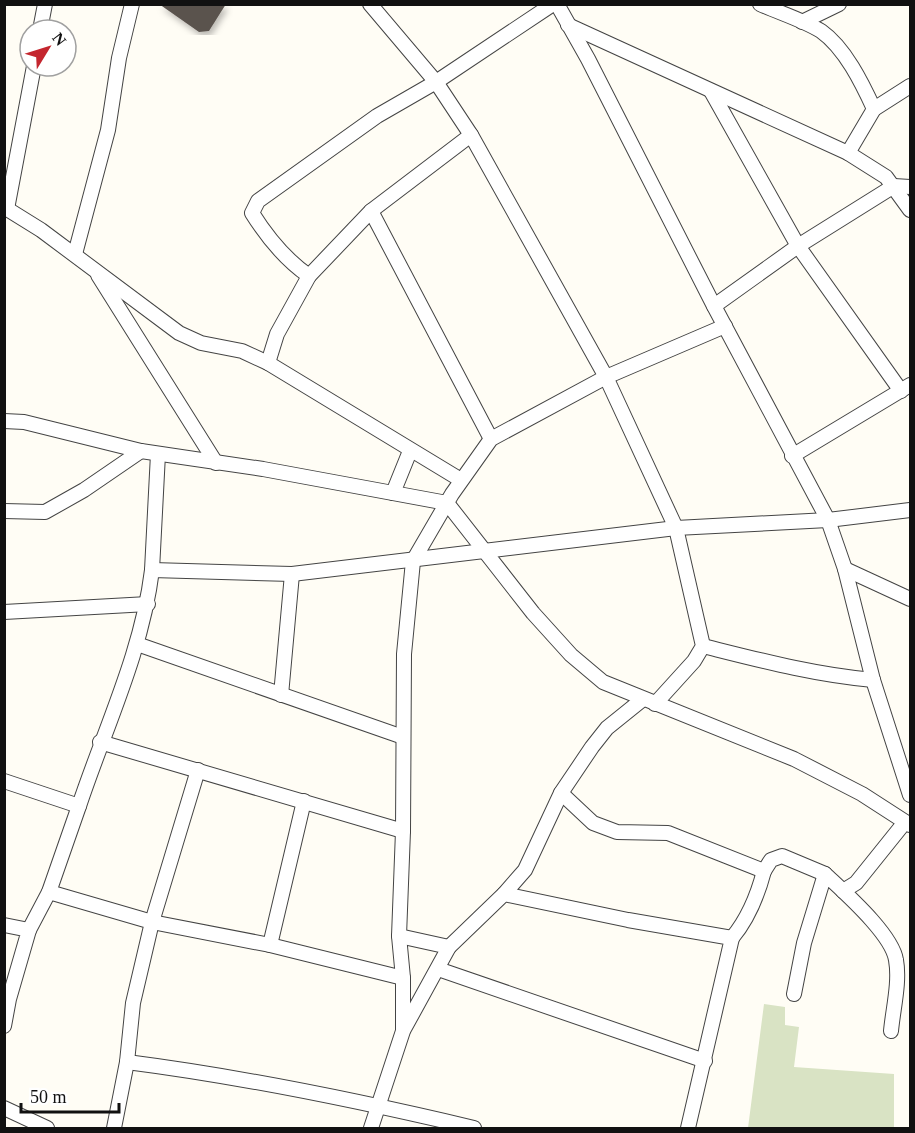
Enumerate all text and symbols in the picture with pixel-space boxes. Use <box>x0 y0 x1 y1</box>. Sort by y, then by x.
north arrow <box>18 18 78 78</box>
text: N <box>49 29 70 49</box>
scale bar <box>21 1076 118 1114</box>
text: 50 m <box>30 1087 67 1107</box>

